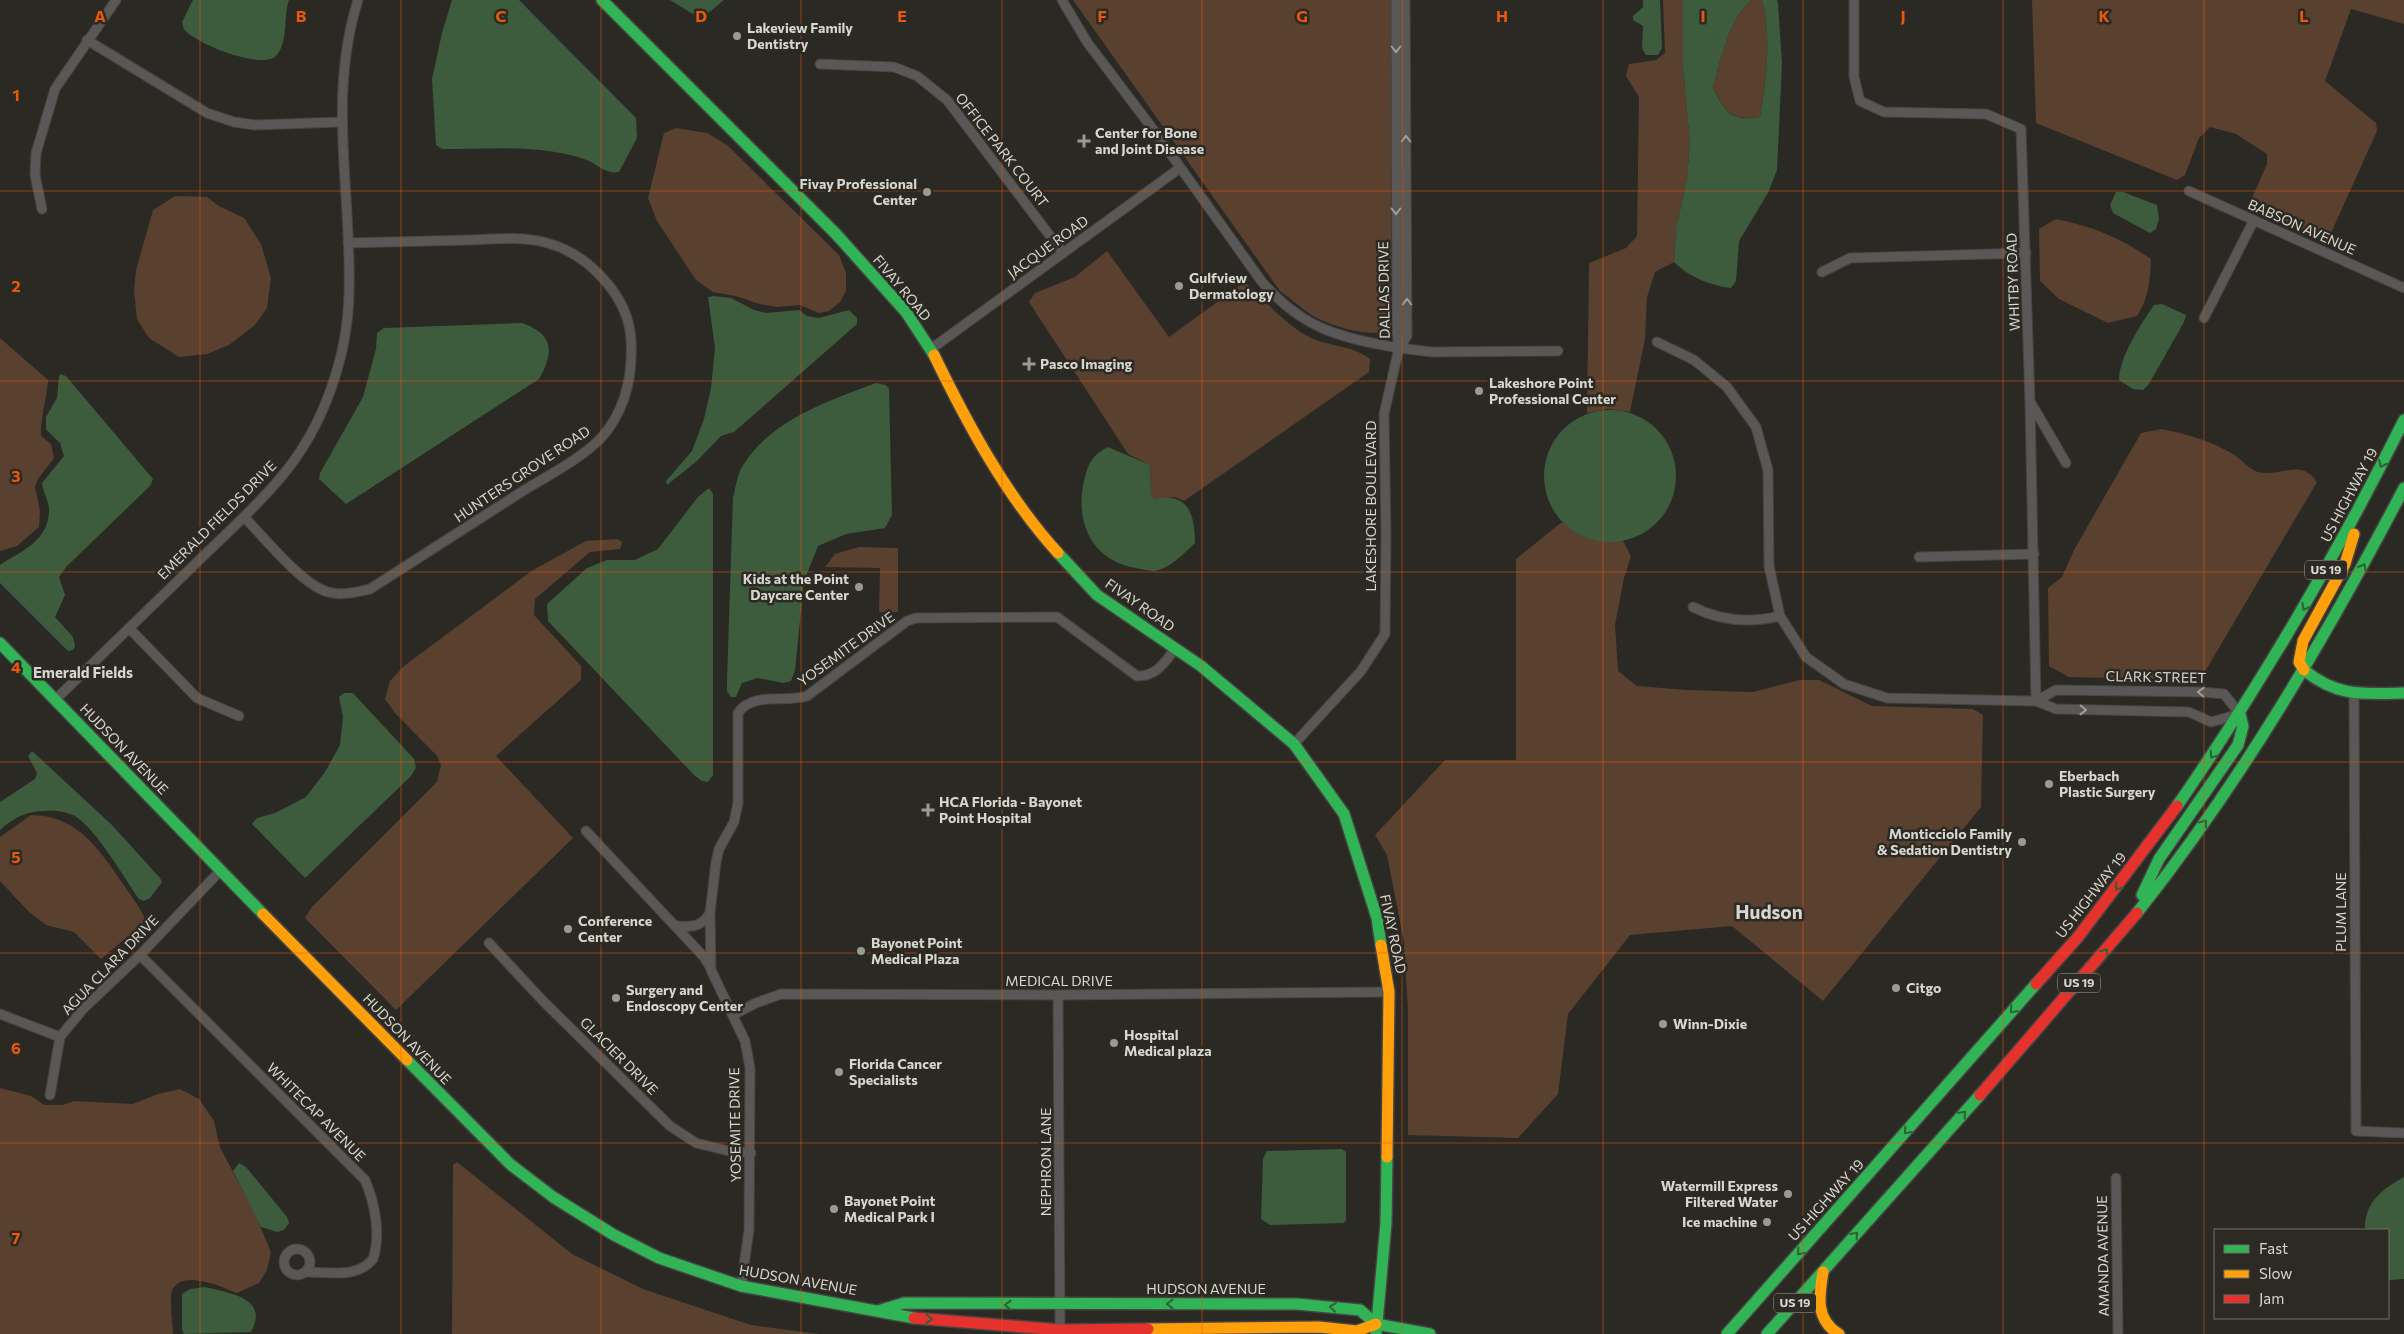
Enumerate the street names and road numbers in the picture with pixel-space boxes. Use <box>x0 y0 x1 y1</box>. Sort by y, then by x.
street label: OFFICE PARK COURT <box>952 89 1052 210</box>
street label: BABSON AVENUE <box>2246 195 2359 258</box>
street label: JACQUE ROAD <box>1004 212 1091 282</box>
street label: WHITBY ROAD <box>2002 233 2023 332</box>
street label: DALLAS DRIVE <box>1374 241 1393 339</box>
street label: FIVAY ROAD <box>870 251 935 324</box>
street label: LAKESHORE BOULEVARD <box>1362 421 1379 591</box>
street label: HUNTERS GROVE ROAD <box>451 422 593 525</box>
street label: US HIGHWAY 19 <box>2317 445 2381 545</box>
street label: EMERALD FIELDS DRIVE <box>154 457 280 583</box>
road number: US 19 <box>2305 560 2347 580</box>
street label: FIVAY ROAD <box>1102 574 1178 635</box>
street label: YOSEMITE DRIVE <box>794 608 897 689</box>
street label: CLARK STREET <box>2106 667 2207 686</box>
street label: HUDSON AVENUE <box>77 700 172 798</box>
street label: US HIGHWAY 19 <box>2052 848 2129 941</box>
street label: PLUM LANE <box>2332 872 2349 952</box>
street label: FIVAY ROAD <box>1377 893 1410 975</box>
street label: AGUA CLARA DRIVE <box>58 911 162 1018</box>
street label: MEDICAL DRIVE <box>1005 972 1113 989</box>
road number: US 19 <box>2058 974 2100 992</box>
street label: HUDSON AVENUE <box>360 990 455 1088</box>
street label: GLACIER DRIVE <box>577 1013 662 1098</box>
street label: WHITECAP AVENUE <box>264 1059 369 1164</box>
street label: YOSEMITE DRIVE <box>725 1067 744 1183</box>
street label: NEPHRON LANE <box>1037 1108 1054 1216</box>
street label: US HIGHWAY 19 <box>1784 1155 1867 1244</box>
street label: AMANDA AVENUE <box>2093 1195 2112 1317</box>
street label: HUDSON AVENUE <box>738 1261 858 1298</box>
street label: HUDSON AVENUE <box>1146 1280 1266 1297</box>
road number: US 19 <box>1774 1294 1816 1312</box>

